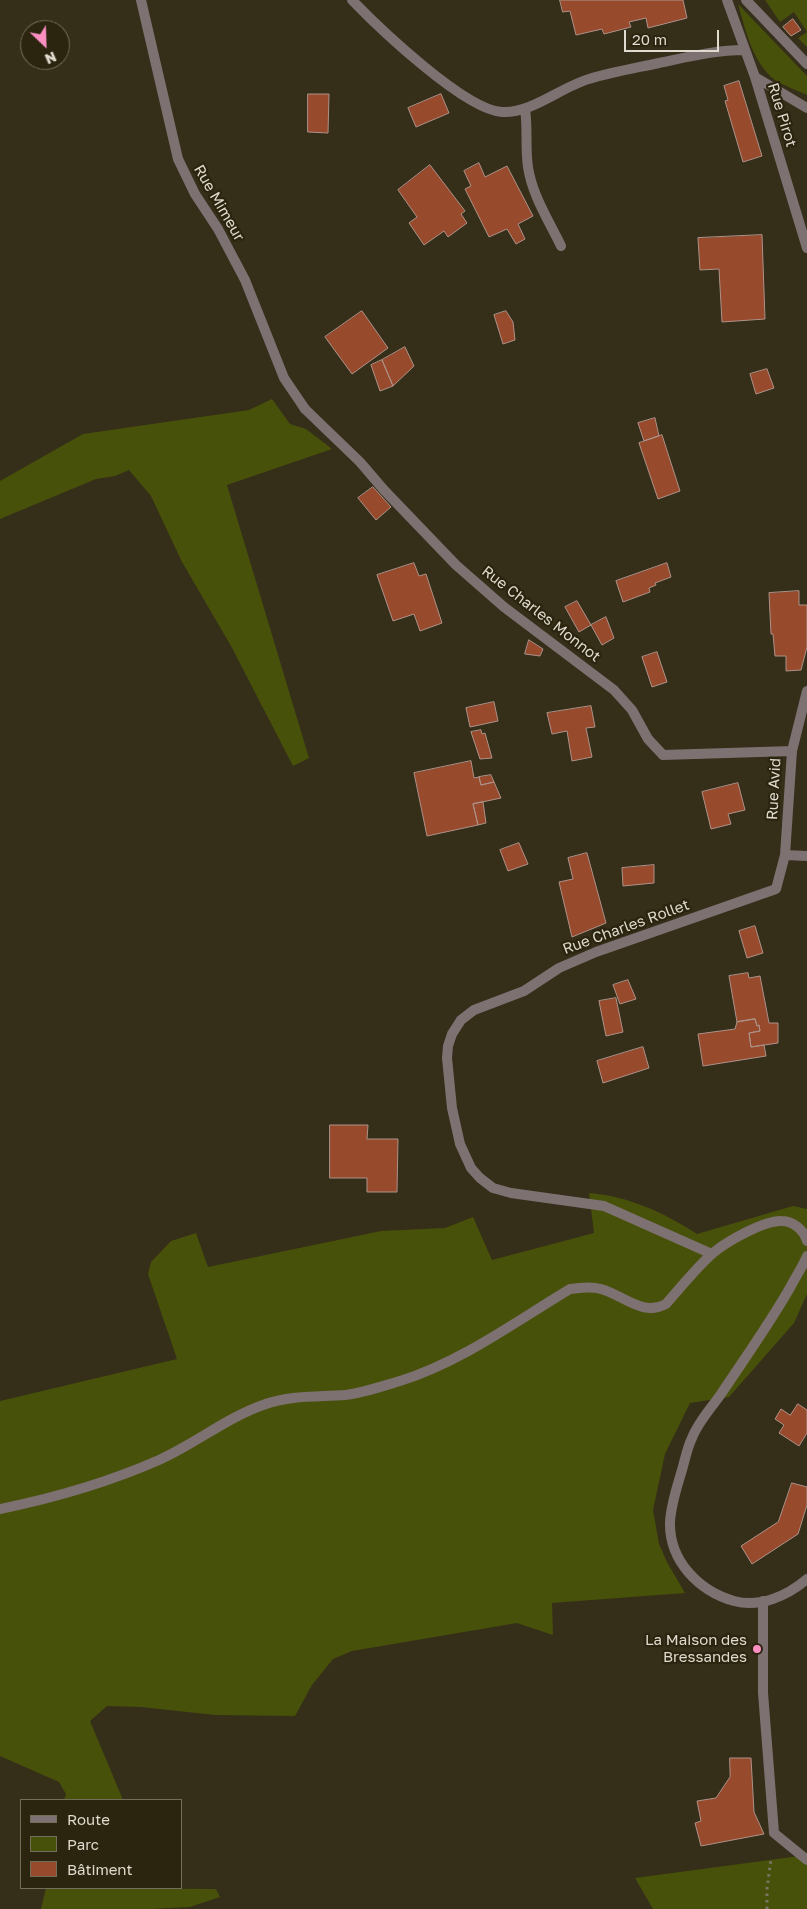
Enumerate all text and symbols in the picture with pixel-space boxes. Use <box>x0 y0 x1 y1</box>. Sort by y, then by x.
north arrow <box>20 20 70 70</box>
scale bar <box>627 20 722 52</box>
text: 20 m <box>632 30 667 48</box>
text: N <box>43 48 59 68</box>
street label: Rue Pirot <box>764 81 800 149</box>
street label: Rue Mimeur <box>190 162 248 244</box>
street label: Rue Charles Monnot <box>478 562 604 666</box>
street label: Rue Avid <box>763 757 785 821</box>
street label: Rue Charles Rollet <box>560 896 692 958</box>
place label: La Maison des Bressandes <box>645 1631 747 1666</box>
marker: La Maison des Bressandes <box>751 1643 763 1655</box>
legend <box>20 1799 182 1889</box>
text: Route <box>67 1810 110 1828</box>
text: Parc <box>67 1835 99 1853</box>
text: Bâtiment <box>67 1860 132 1878</box>

